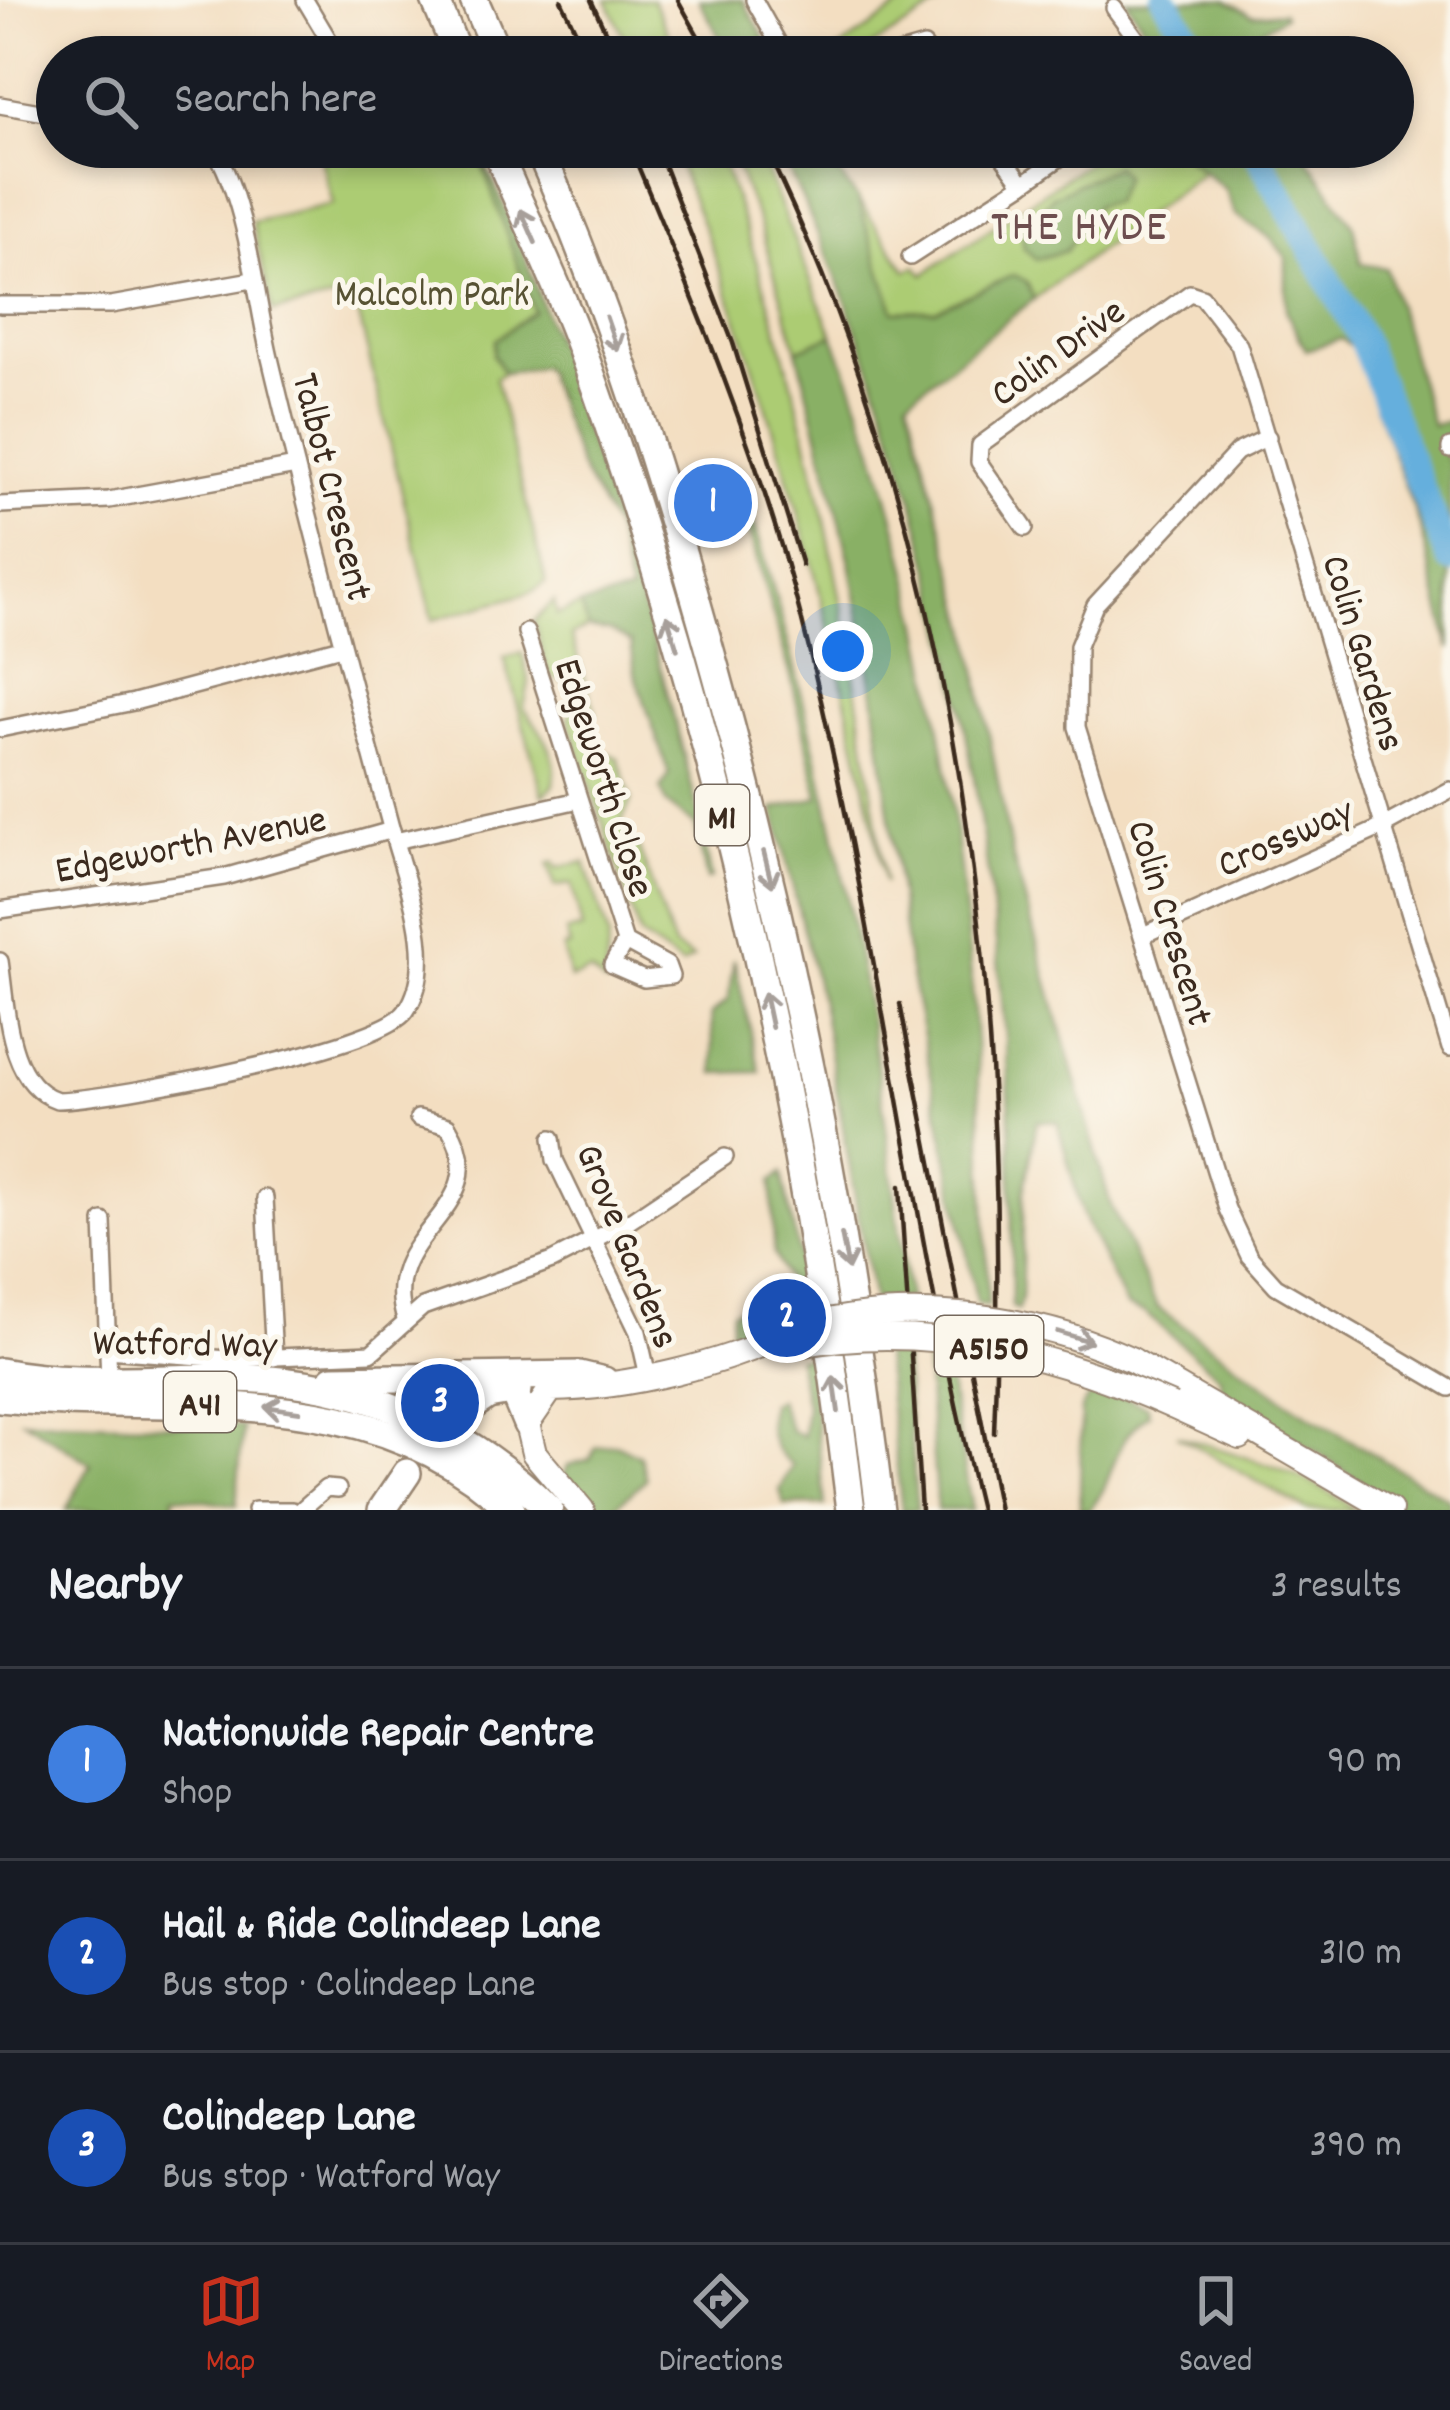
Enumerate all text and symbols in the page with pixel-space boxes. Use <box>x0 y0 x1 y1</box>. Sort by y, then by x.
search box <box>36 36 1414 168</box>
icon: search <box>78 69 144 135</box>
text: Search here <box>174 70 377 134</box>
district label: THE HYDE <box>991 198 1169 262</box>
one-way arrow <box>515 208 537 244</box>
park label: Malcolm Park <box>335 270 529 325</box>
street label: Colin Drive <box>981 287 1139 423</box>
one-way arrow <box>603 315 624 352</box>
street label: Talbot Crescent <box>274 368 384 607</box>
pin: 1 <box>674 458 752 548</box>
street label: Colin Gardens <box>1304 549 1416 759</box>
one-way arrow <box>660 614 682 652</box>
your location <box>813 621 873 681</box>
street label: Edgeworth Close <box>536 653 665 905</box>
road number: M1 <box>695 785 749 845</box>
street label: Crossway <box>1210 786 1364 895</box>
street label: Edgeworth Avenue <box>51 795 331 902</box>
street label: Colin Crescent <box>1109 814 1224 1034</box>
one-way arrow <box>758 850 780 888</box>
one-way arrow <box>756 992 778 1031</box>
street label: Grove Gardens <box>558 1137 690 1358</box>
one-way arrow <box>835 1231 857 1270</box>
pin: 2 <box>748 1273 826 1363</box>
road number: A5150 <box>935 1316 1043 1376</box>
street label: Watford Way <box>92 1318 279 1377</box>
one-way arrow <box>1055 1328 1093 1350</box>
pin: 3 <box>401 1358 479 1448</box>
road number: A41 <box>164 1372 236 1432</box>
one-way arrow <box>824 1375 846 1414</box>
one-way arrow <box>263 1397 302 1420</box>
text: Nearby <box>48 1552 181 1624</box>
text: 3 results <box>1271 1561 1402 1616</box>
text: Nationwide Repair Centre <box>162 1704 594 1768</box>
text: 1 <box>83 1736 91 1791</box>
text: 90 m <box>1327 1736 1402 1791</box>
text: Shop <box>162 1768 232 1823</box>
text: Hail & Ride Colindeep Lane <box>162 1896 601 1960</box>
text: 2 <box>78 1928 96 1983</box>
text: 310 m <box>1319 1928 1402 1983</box>
text: Bus stop · Colindeep Lane <box>162 1960 536 2015</box>
text: Colindeep Lane <box>162 2088 416 2152</box>
text: 3 <box>78 2120 96 2175</box>
text: 390 m <box>1310 2120 1402 2175</box>
text: Bus stop · Watford Way <box>162 2152 500 2207</box>
tab: Map <box>198 2268 264 2387</box>
tab: Directions <box>659 2268 784 2387</box>
tab: Saved <box>1179 2268 1252 2387</box>

